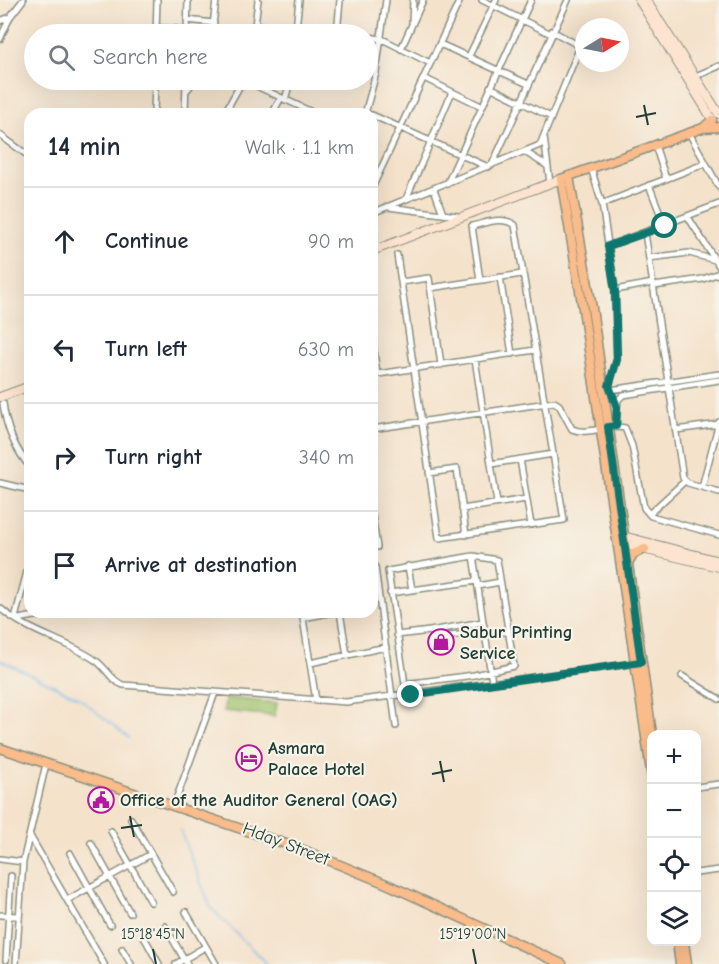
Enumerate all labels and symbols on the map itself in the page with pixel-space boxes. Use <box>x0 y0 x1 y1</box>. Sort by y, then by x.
north arrow <box>575 18 629 72</box>
route start <box>651 212 677 238</box>
place label: Sabur Printing Service <box>460 622 573 664</box>
shop icon: Sabur Printing Service <box>426 627 456 657</box>
route end <box>397 681 423 707</box>
place label: Asmara Palace Hotel <box>268 738 365 780</box>
hotel icon: Asmara Palace Hotel <box>234 743 264 773</box>
public building icon: Office of the Auditor General (OAG) <box>86 785 116 815</box>
place label: Office of the Auditor General (OAG) <box>120 790 398 811</box>
street label: Hday Street <box>240 818 333 870</box>
text: 15°18'45"N <box>121 925 185 943</box>
text: 15°19'00"N <box>440 925 506 943</box>

